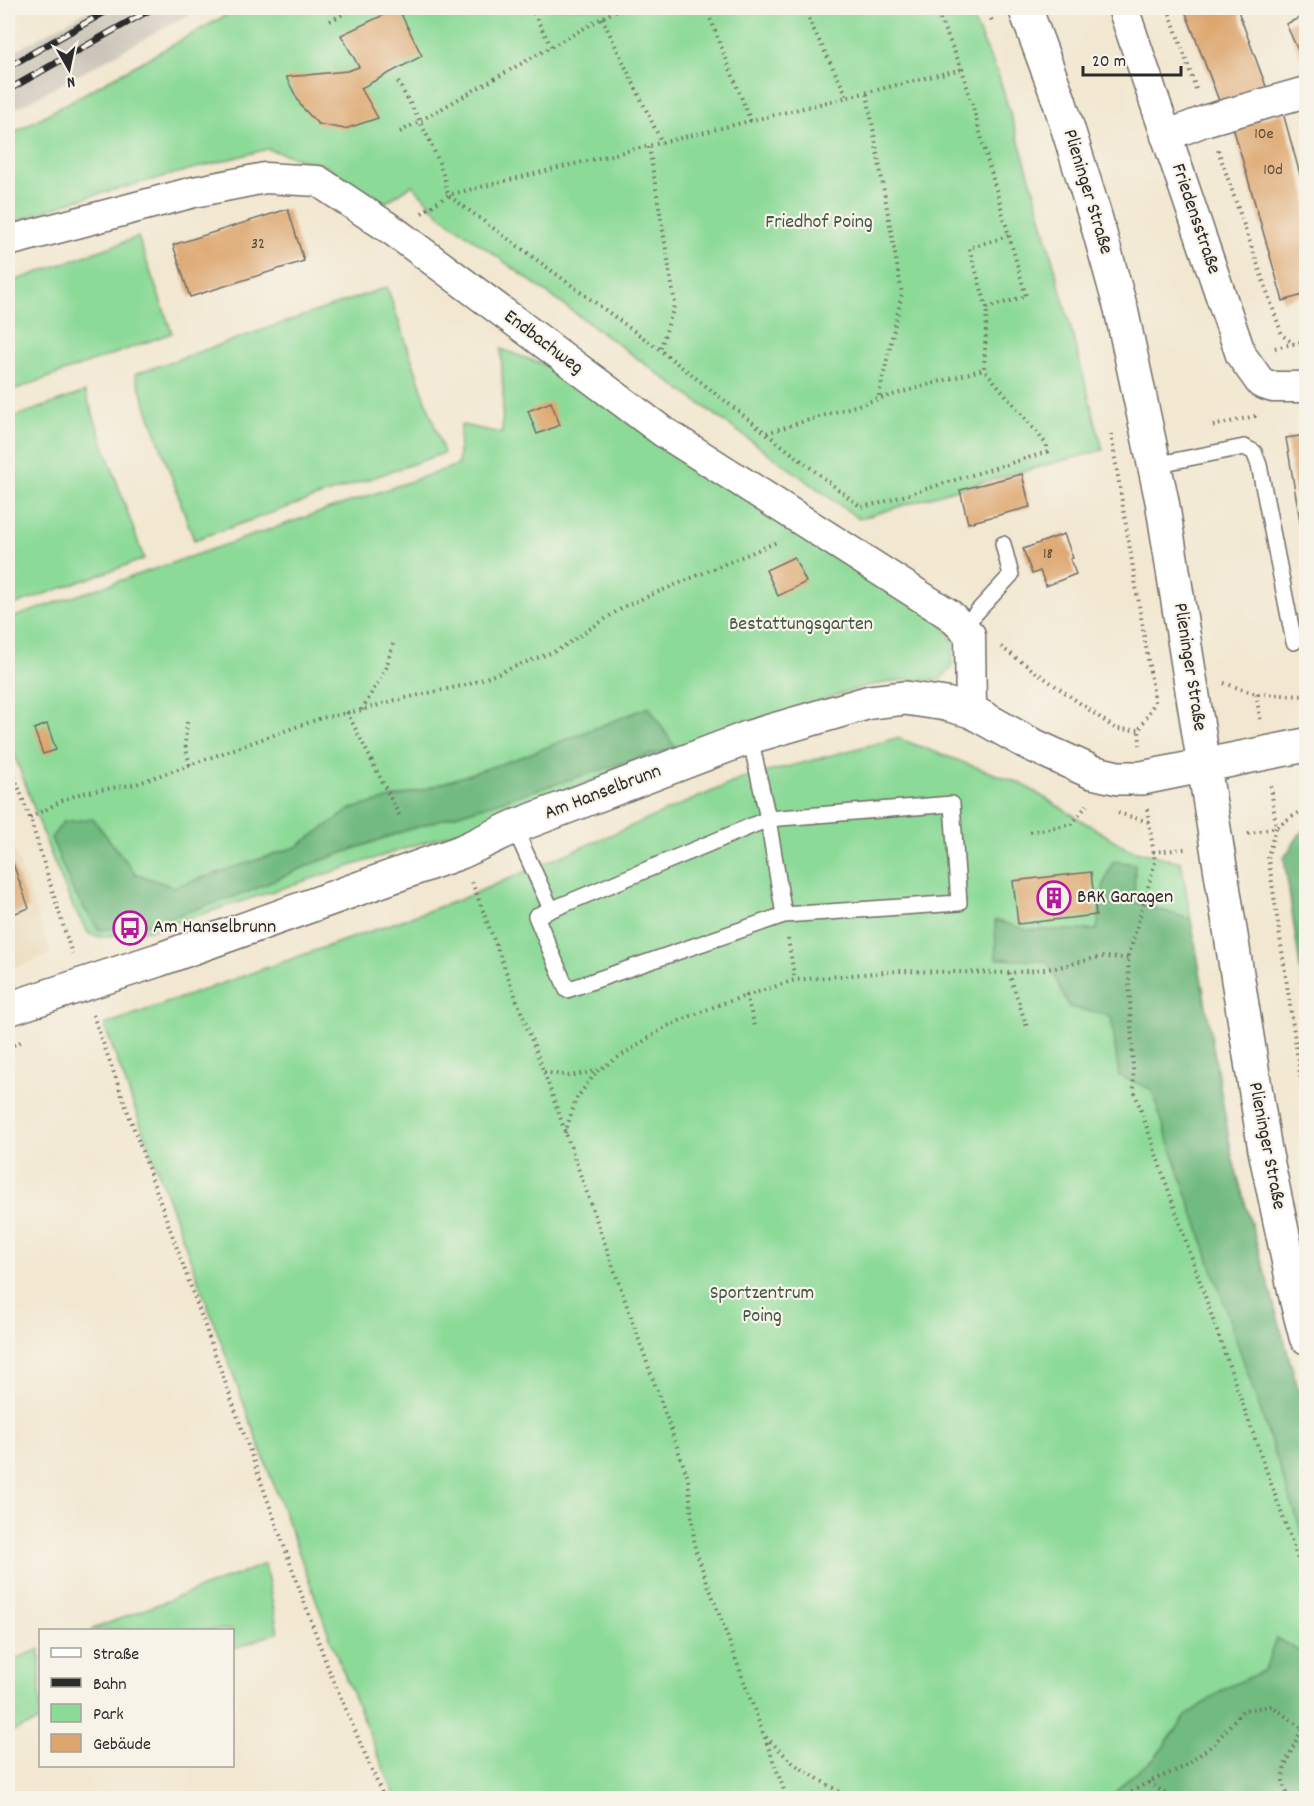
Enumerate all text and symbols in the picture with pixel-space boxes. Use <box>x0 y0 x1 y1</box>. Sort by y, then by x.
north arrow <box>39 39 99 99</box>
scale bar <box>1083 39 1180 77</box>
text: 20 m <box>1092 50 1126 75</box>
text: N <box>65 69 77 93</box>
house number: 10e <box>1254 123 1274 146</box>
street label: Plieninger Straße <box>1055 126 1119 258</box>
house number: 10d <box>1263 159 1283 182</box>
street label: Friedensstraße <box>1163 160 1227 278</box>
park label: Friedhof Poing <box>765 209 873 237</box>
house number: 32 <box>251 233 265 256</box>
street label: Endbachweg <box>497 304 589 382</box>
house number: 18 <box>1043 543 1053 566</box>
street label: Plieninger Straße <box>1165 601 1213 733</box>
park label: Bestattungsgarten <box>729 611 873 639</box>
street label: Am Hanselbrunn <box>540 758 666 828</box>
building icon: BRK Garagen <box>1036 880 1072 916</box>
place label: BRK Garagen <box>1077 884 1173 912</box>
bus stop icon: Am Hanselbrunn <box>112 910 148 946</box>
place label: Am Hanselbrunn <box>153 914 276 942</box>
street label: Plieninger Straße <box>1240 1080 1292 1212</box>
park label: Sportzentrum Poing <box>710 1280 814 1331</box>
legend <box>39 1629 234 1767</box>
text: Straße <box>93 1643 139 1668</box>
text: Bahn <box>93 1673 127 1698</box>
text: Park <box>93 1703 124 1728</box>
text: Gebäude <box>93 1733 151 1758</box>

